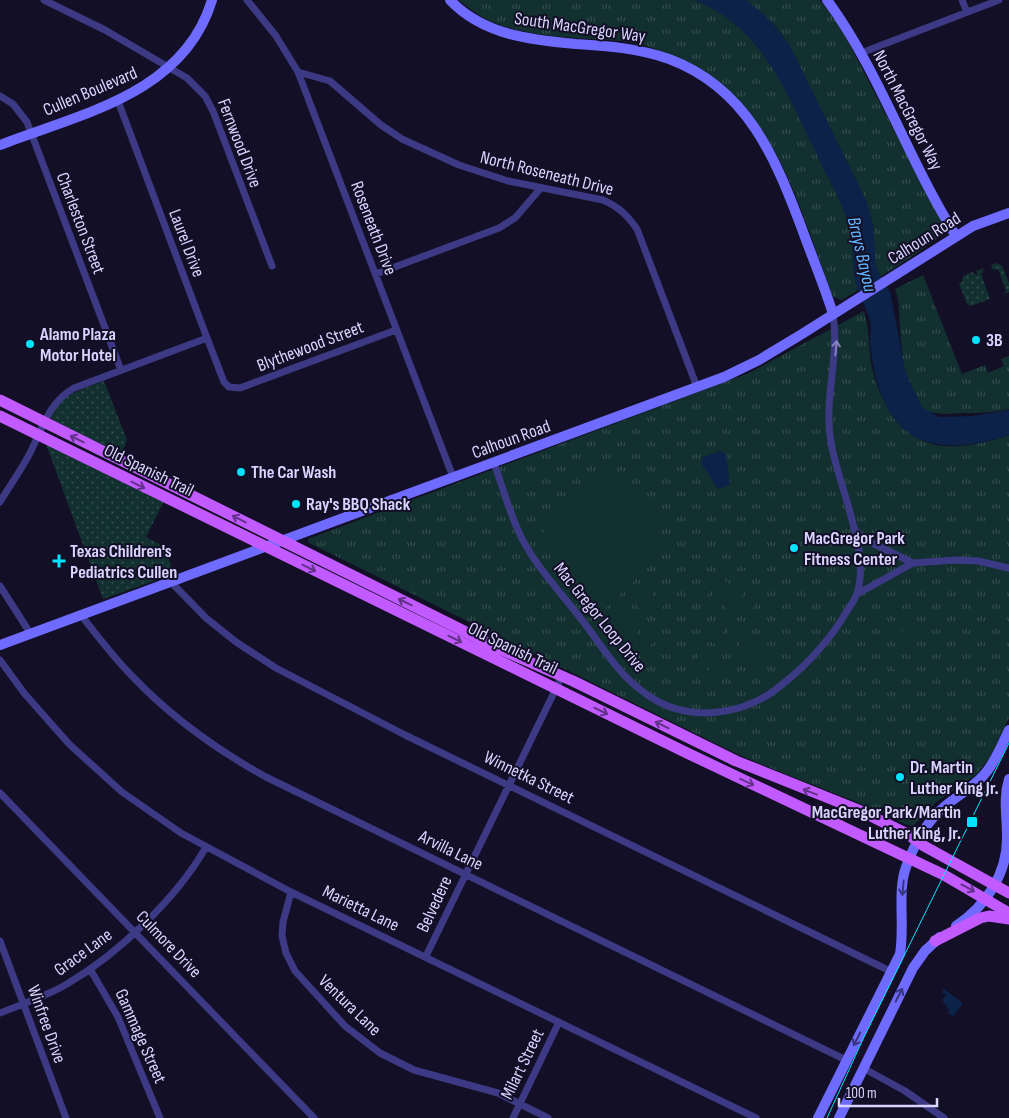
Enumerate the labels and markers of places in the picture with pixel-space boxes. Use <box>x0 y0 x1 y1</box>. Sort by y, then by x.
place label: Alamo Plaza Motor Hotel <box>39 324 116 366</box>
place label: 3B <box>986 330 1003 351</box>
marker: 3B <box>970 334 982 346</box>
marker: Alamo Plaza Motor Hotel <box>24 338 36 350</box>
place label: The Car Wash <box>251 462 336 483</box>
marker: The Car Wash <box>235 466 247 478</box>
place label: Ray's BBQ Shack <box>306 494 411 515</box>
marker: Ray's BBQ Shack <box>290 498 302 510</box>
place label: MacGregor Park Fitness Center <box>804 528 905 570</box>
place label: Texas Children's Pediatrics Cullen <box>70 541 177 583</box>
marker: MacGregor Park Fitness Center <box>788 542 800 554</box>
marker: Texas Children's Pediatrics Cullen <box>52 554 66 568</box>
place label: Dr. Martin Luther King Jr. <box>910 757 999 799</box>
marker: Dr. Martin Luther King Jr. <box>894 771 906 783</box>
place label: MacGregor Park/Martin Luther King, Jr. <box>812 802 961 844</box>
marker: MacGregor Park/Martin Luther King, Jr. <box>965 815 979 829</box>

